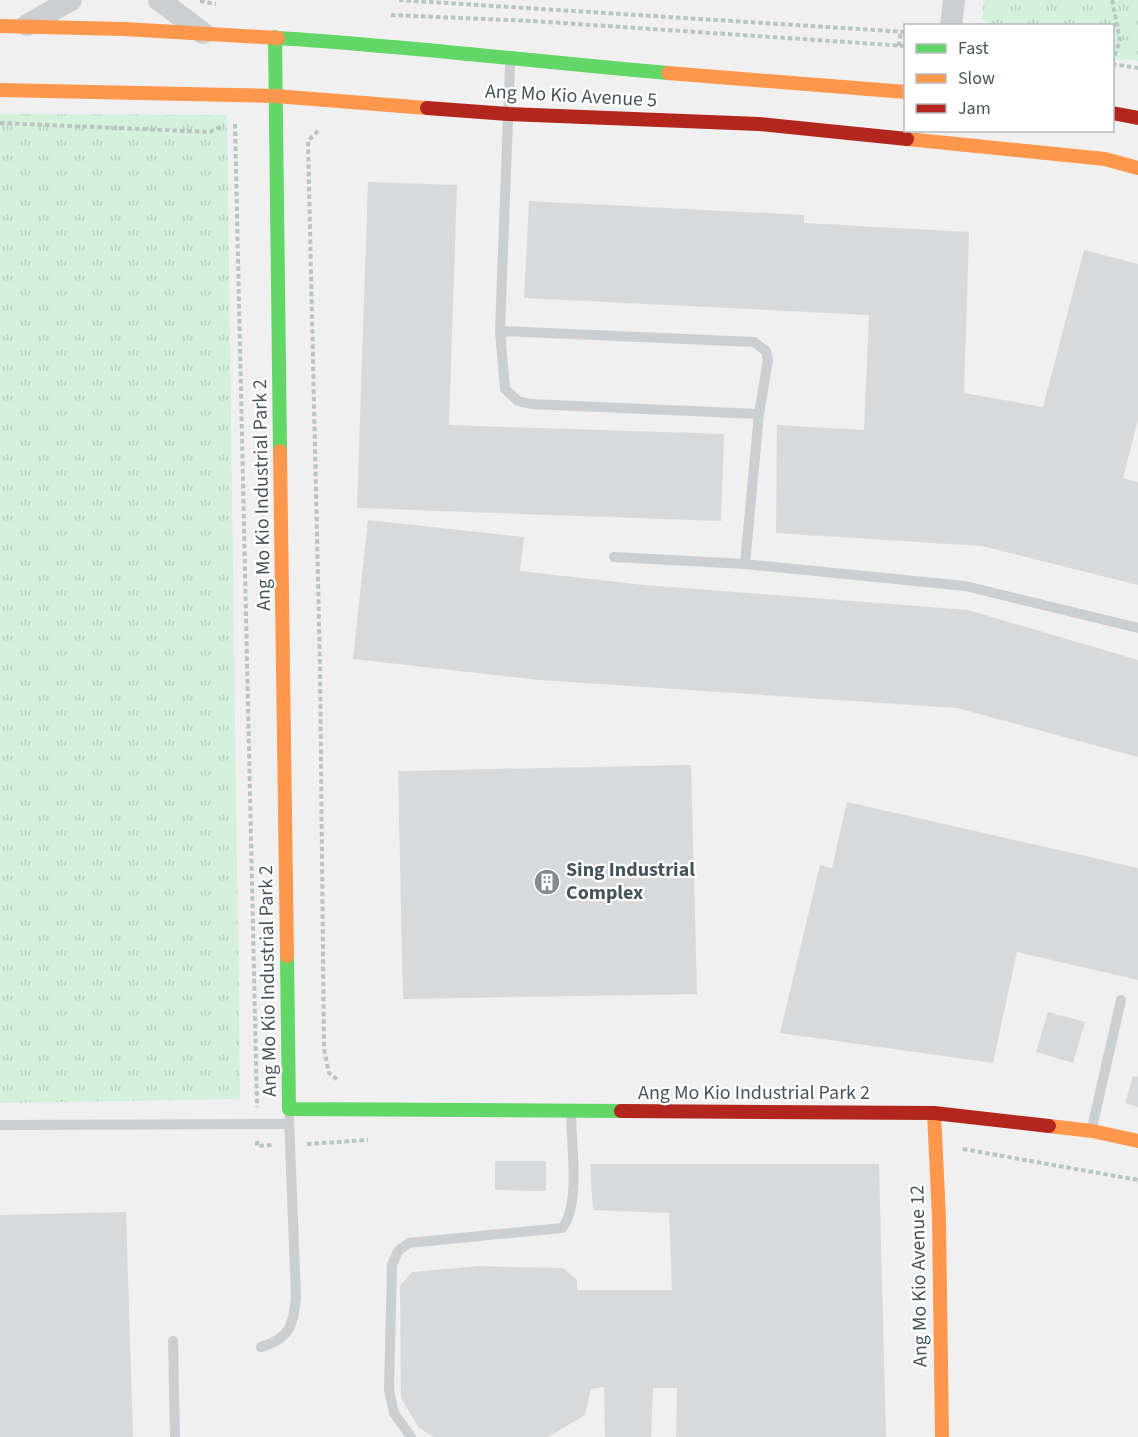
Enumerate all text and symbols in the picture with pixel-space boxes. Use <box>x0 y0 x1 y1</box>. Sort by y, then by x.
legend <box>904 24 1114 132</box>
text: Fast <box>958 36 989 61</box>
text: Slow <box>958 66 995 91</box>
street label: Ang Mo Kio Avenue 5 <box>484 78 658 114</box>
text: Jam <box>958 96 991 121</box>
street label: Ang Mo Kio Industrial Park 2 <box>246 379 278 611</box>
place label: Sing Industrial Complex <box>566 856 695 907</box>
street label: Ang Mo Kio Industrial Park 2 <box>252 865 284 1097</box>
building icon: Sing Industrial Complex <box>532 867 562 897</box>
street label: Ang Mo Kio Industrial Park 2 <box>638 1079 870 1107</box>
street label: Ang Mo Kio Avenue 12 <box>903 1185 935 1367</box>

